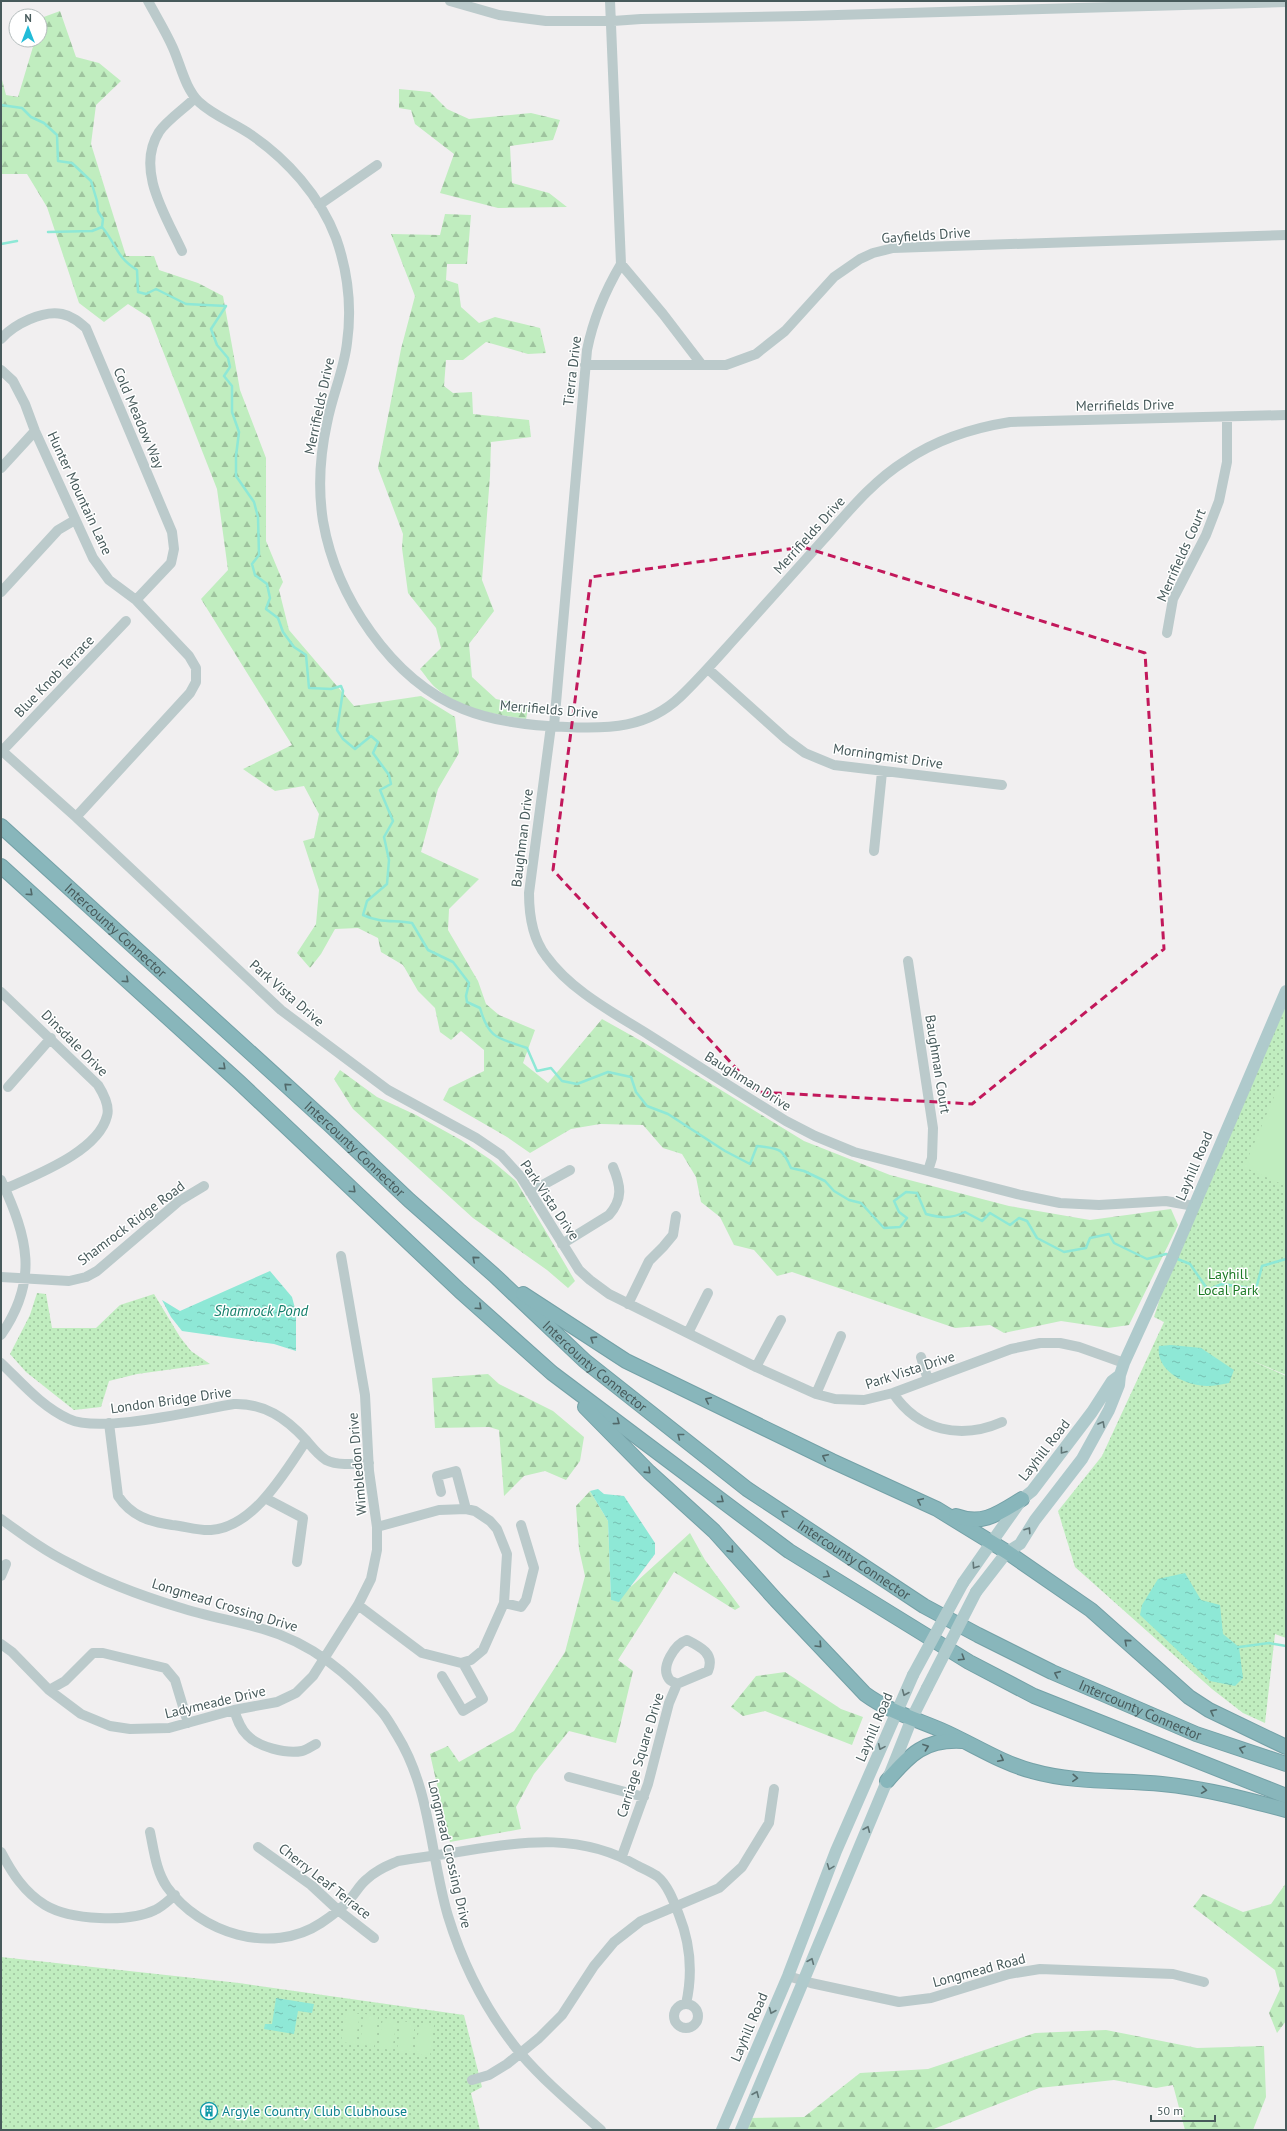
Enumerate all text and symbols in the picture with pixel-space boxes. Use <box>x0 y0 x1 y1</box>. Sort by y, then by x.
north arrow <box>8 8 48 48</box>
text: N <box>24 11 32 25</box>
street label: Gayfields Drive <box>881 223 971 247</box>
street label: Tierra Drive <box>559 335 585 407</box>
street label: Merrifields Drive <box>300 356 338 456</box>
street label: Cold Meadow Way <box>110 365 169 472</box>
street label: Merrifields Drive <box>1075 395 1175 415</box>
street label: Hunter Mountain Lane <box>44 428 116 558</box>
street label: Merrifields Drive <box>769 492 849 578</box>
street label: Merrifields Court <box>1152 505 1210 604</box>
street label: Blue Knob Terrace <box>10 631 98 721</box>
street label: Merrifields Drive <box>499 696 599 722</box>
street label: Morningmist Drive <box>832 739 944 773</box>
street label: Baughman Drive <box>507 788 537 888</box>
street label: Intercounty Connector <box>61 879 171 981</box>
one-way arrow <box>25 888 33 895</box>
street label: Park Vista Drive <box>246 956 328 1030</box>
one-way arrow <box>122 975 129 982</box>
street label: Dinsdale Drive <box>38 1006 112 1080</box>
street label: Baughman Court <box>921 1013 955 1115</box>
street label: Baughman Drive <box>701 1047 795 1115</box>
one-way arrow <box>218 1062 225 1069</box>
one-way arrow <box>284 1083 292 1091</box>
street label: Intercounty Connector <box>301 1097 409 1201</box>
street label: Layhill Road <box>1171 1129 1217 1203</box>
street label: Park Vista Drive <box>517 1156 583 1244</box>
street label: Shamrock Ridge Road <box>74 1177 188 1269</box>
one-way arrow <box>348 1186 356 1193</box>
one-way arrow <box>473 1257 480 1264</box>
park label: Layhill Local Park <box>1198 1265 1259 1299</box>
water label: Shamrock Pond <box>214 1301 308 1320</box>
one-way arrow <box>474 1303 482 1310</box>
street label: Intercounty Connector <box>539 1317 651 1416</box>
one-way arrow <box>590 1336 597 1344</box>
street label: Park Vista Drive <box>863 1347 957 1393</box>
street label: London Bridge Drive <box>109 1383 233 1417</box>
one-way arrow <box>704 1397 712 1405</box>
street label: Wimbledon Drive <box>344 1412 370 1516</box>
street label: Layhill Road <box>1014 1416 1074 1484</box>
one-way arrow <box>613 1417 620 1424</box>
one-way arrow <box>1097 1421 1104 1428</box>
one-way arrow <box>677 1433 684 1440</box>
one-way arrow <box>1061 1446 1068 1453</box>
one-way arrow <box>821 1454 829 1462</box>
one-way arrow <box>643 1466 651 1474</box>
one-way arrow <box>717 1496 724 1503</box>
one-way arrow <box>917 1498 925 1506</box>
one-way arrow <box>781 1510 788 1518</box>
street label: Intercounty Connector <box>794 1516 914 1604</box>
one-way arrow <box>1023 1528 1030 1535</box>
one-way arrow <box>726 1545 734 1553</box>
one-way arrow <box>973 1561 980 1568</box>
one-way arrow <box>823 1570 830 1577</box>
street label: Longmead Crossing Drive <box>150 1574 300 1636</box>
one-way arrow <box>815 1640 822 1648</box>
one-way arrow <box>1125 1640 1132 1647</box>
one-way arrow <box>958 1653 965 1661</box>
one-way arrow <box>1053 1671 1061 1679</box>
street label: Intercounty Connector <box>1076 1676 1204 1744</box>
street label: Ladymeade Drive <box>163 1682 267 1722</box>
one-way arrow <box>902 1689 910 1697</box>
street label: Carriage Square Drive <box>612 1690 668 1820</box>
street label: Layhill Road <box>851 1690 897 1764</box>
one-way arrow <box>1210 1709 1217 1717</box>
one-way arrow <box>923 1743 930 1751</box>
one-way arrow <box>878 1744 886 1751</box>
one-way arrow <box>1239 1745 1246 1754</box>
one-way arrow <box>997 1754 1005 1762</box>
one-way arrow <box>1072 1773 1078 1782</box>
street label: Longmead Crossing Drive <box>424 1778 476 1930</box>
one-way arrow <box>1201 1785 1207 1794</box>
one-way arrow <box>862 1826 870 1834</box>
street label: Cherry Leaf Terrace <box>275 1839 375 1923</box>
one-way arrow <box>827 1863 835 1870</box>
street label: Longmead Road <box>931 1949 1027 1991</box>
one-way arrow <box>806 1958 814 1965</box>
street label: Layhill Road <box>726 1990 772 2064</box>
one-way arrow <box>769 2008 777 2015</box>
one-way arrow <box>751 2091 759 2098</box>
scale bar <box>1151 2097 1215 2123</box>
building icon: Argyle Country Club Clubhouse <box>199 2101 219 2121</box>
place label: Argyle Country Club Clubhouse <box>222 2102 407 2120</box>
text: 50 m <box>1157 2103 1183 2118</box>

